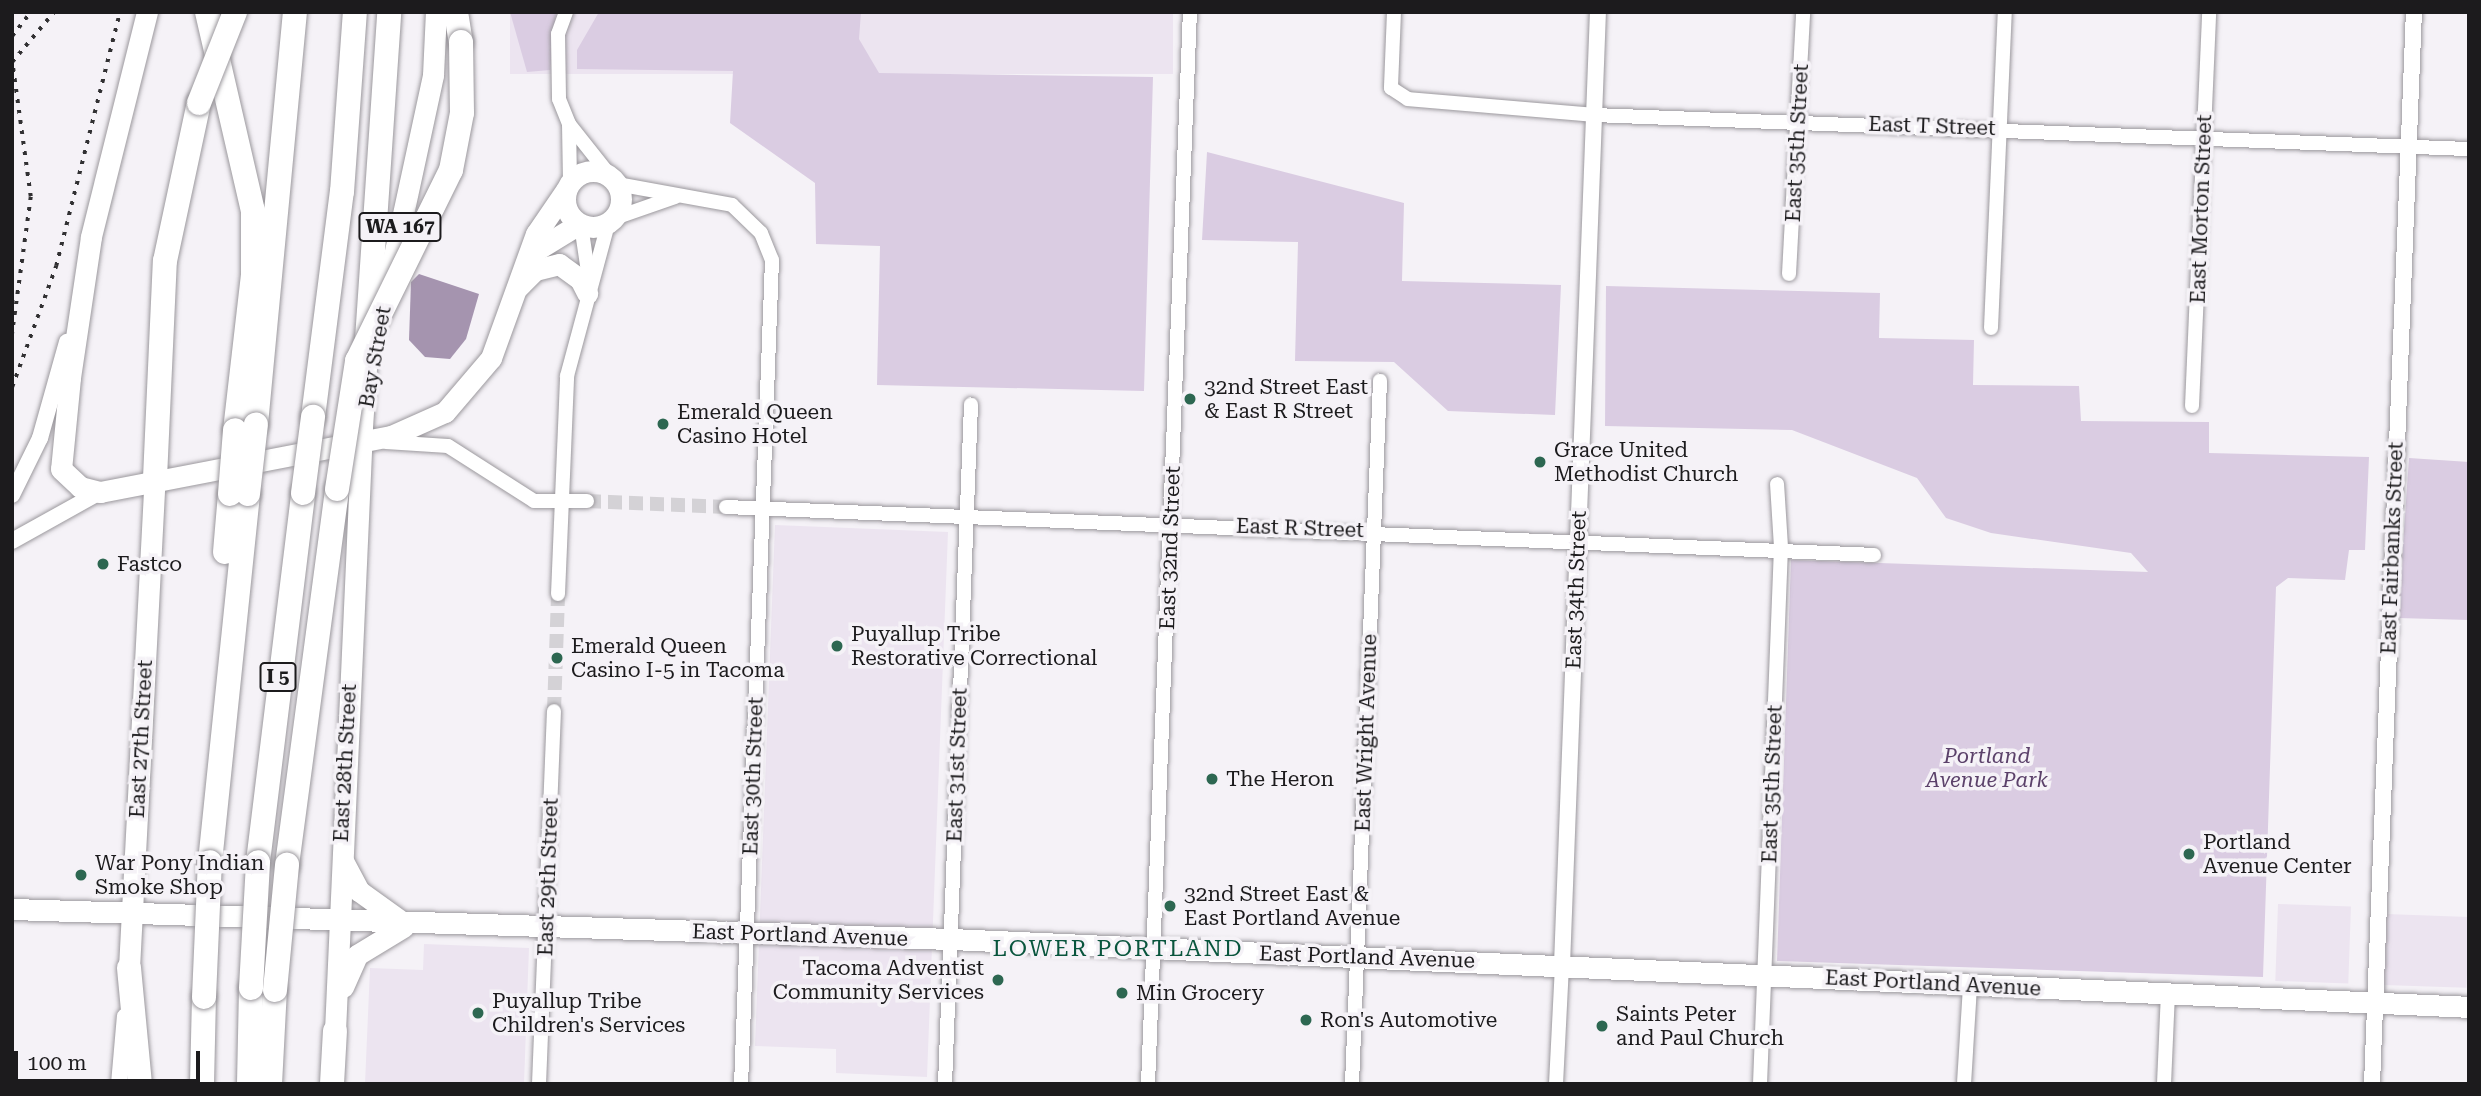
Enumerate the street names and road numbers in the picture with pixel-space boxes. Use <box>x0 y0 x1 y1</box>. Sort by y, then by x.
street label: East 35th Street <box>1780 63 1814 223</box>
street label: East T Street <box>1868 111 1996 141</box>
street label: East Morton Street <box>2185 114 2217 304</box>
road number: WA 167 <box>358 212 442 243</box>
street label: Bay Street <box>354 304 396 410</box>
street label: East Fairbanks Street <box>2376 441 2408 655</box>
street label: East 32nd Street <box>1155 466 1185 630</box>
street label: East 34th Street <box>1561 510 1591 670</box>
street label: East R Street <box>1235 513 1365 543</box>
street label: East Wright Avenue <box>1350 634 1382 832</box>
street label: East 27th Street <box>124 659 158 819</box>
road number: I 5 <box>259 662 297 692</box>
street label: East 28th Street <box>328 683 362 843</box>
street label: East 31st Street <box>942 687 972 843</box>
street label: East 30th Street <box>738 696 768 856</box>
street label: East 35th Street <box>1757 704 1787 864</box>
street label: East 29th Street <box>533 797 563 957</box>
street label: East Portland Avenue <box>691 919 909 951</box>
street label: East Portland Avenue <box>1258 941 1476 973</box>
street label: East Portland Avenue <box>1824 965 2042 1001</box>

